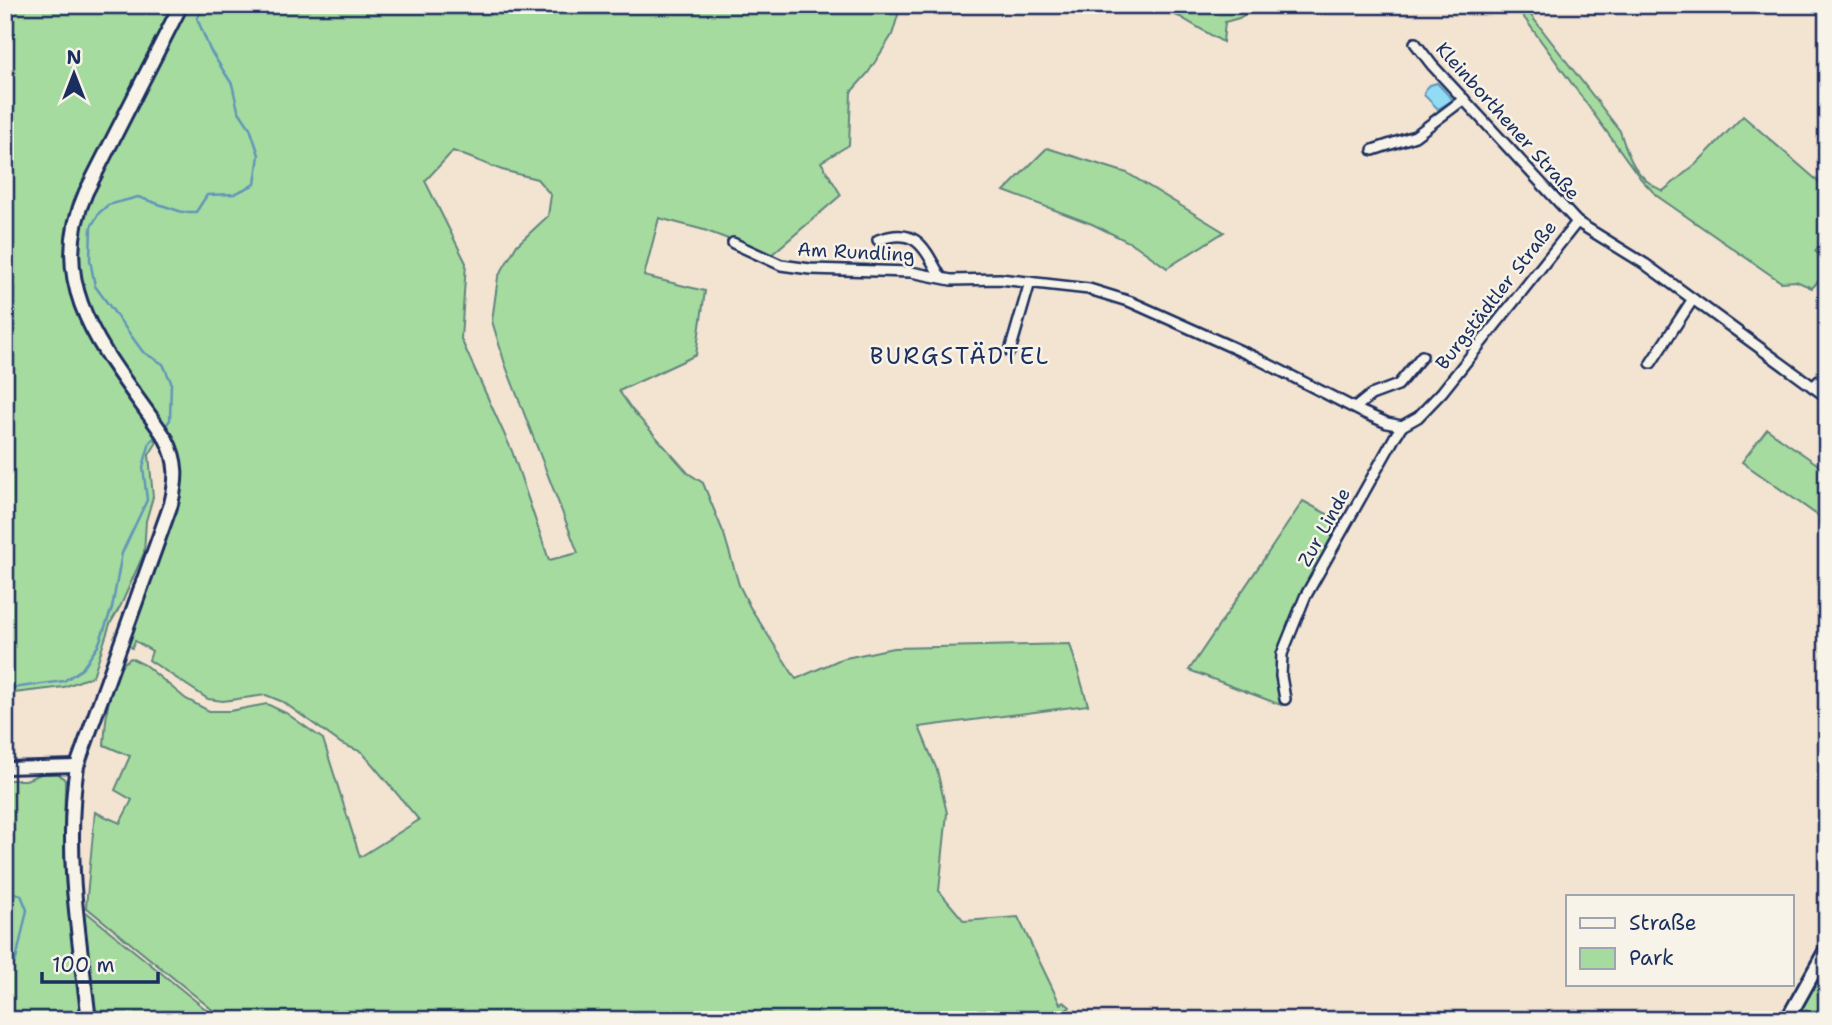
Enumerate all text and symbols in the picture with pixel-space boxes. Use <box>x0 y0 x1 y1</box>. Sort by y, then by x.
street label: Kleinborthener Straße <box>1430 37 1586 205</box>
north arrow <box>38 38 108 108</box>
text: N <box>66 45 82 70</box>
street label: Burgstädtler Straße <box>1430 215 1562 375</box>
street label: Am Rundling <box>797 236 915 268</box>
district label: BURGSTÄDTEL <box>870 341 1050 371</box>
street label: Zur Linde <box>1292 483 1356 571</box>
legend <box>1566 895 1794 986</box>
text: Straße <box>1629 909 1697 937</box>
scale bar <box>42 941 158 985</box>
text: Park <box>1629 944 1674 972</box>
text: 100 m <box>52 951 115 979</box>

